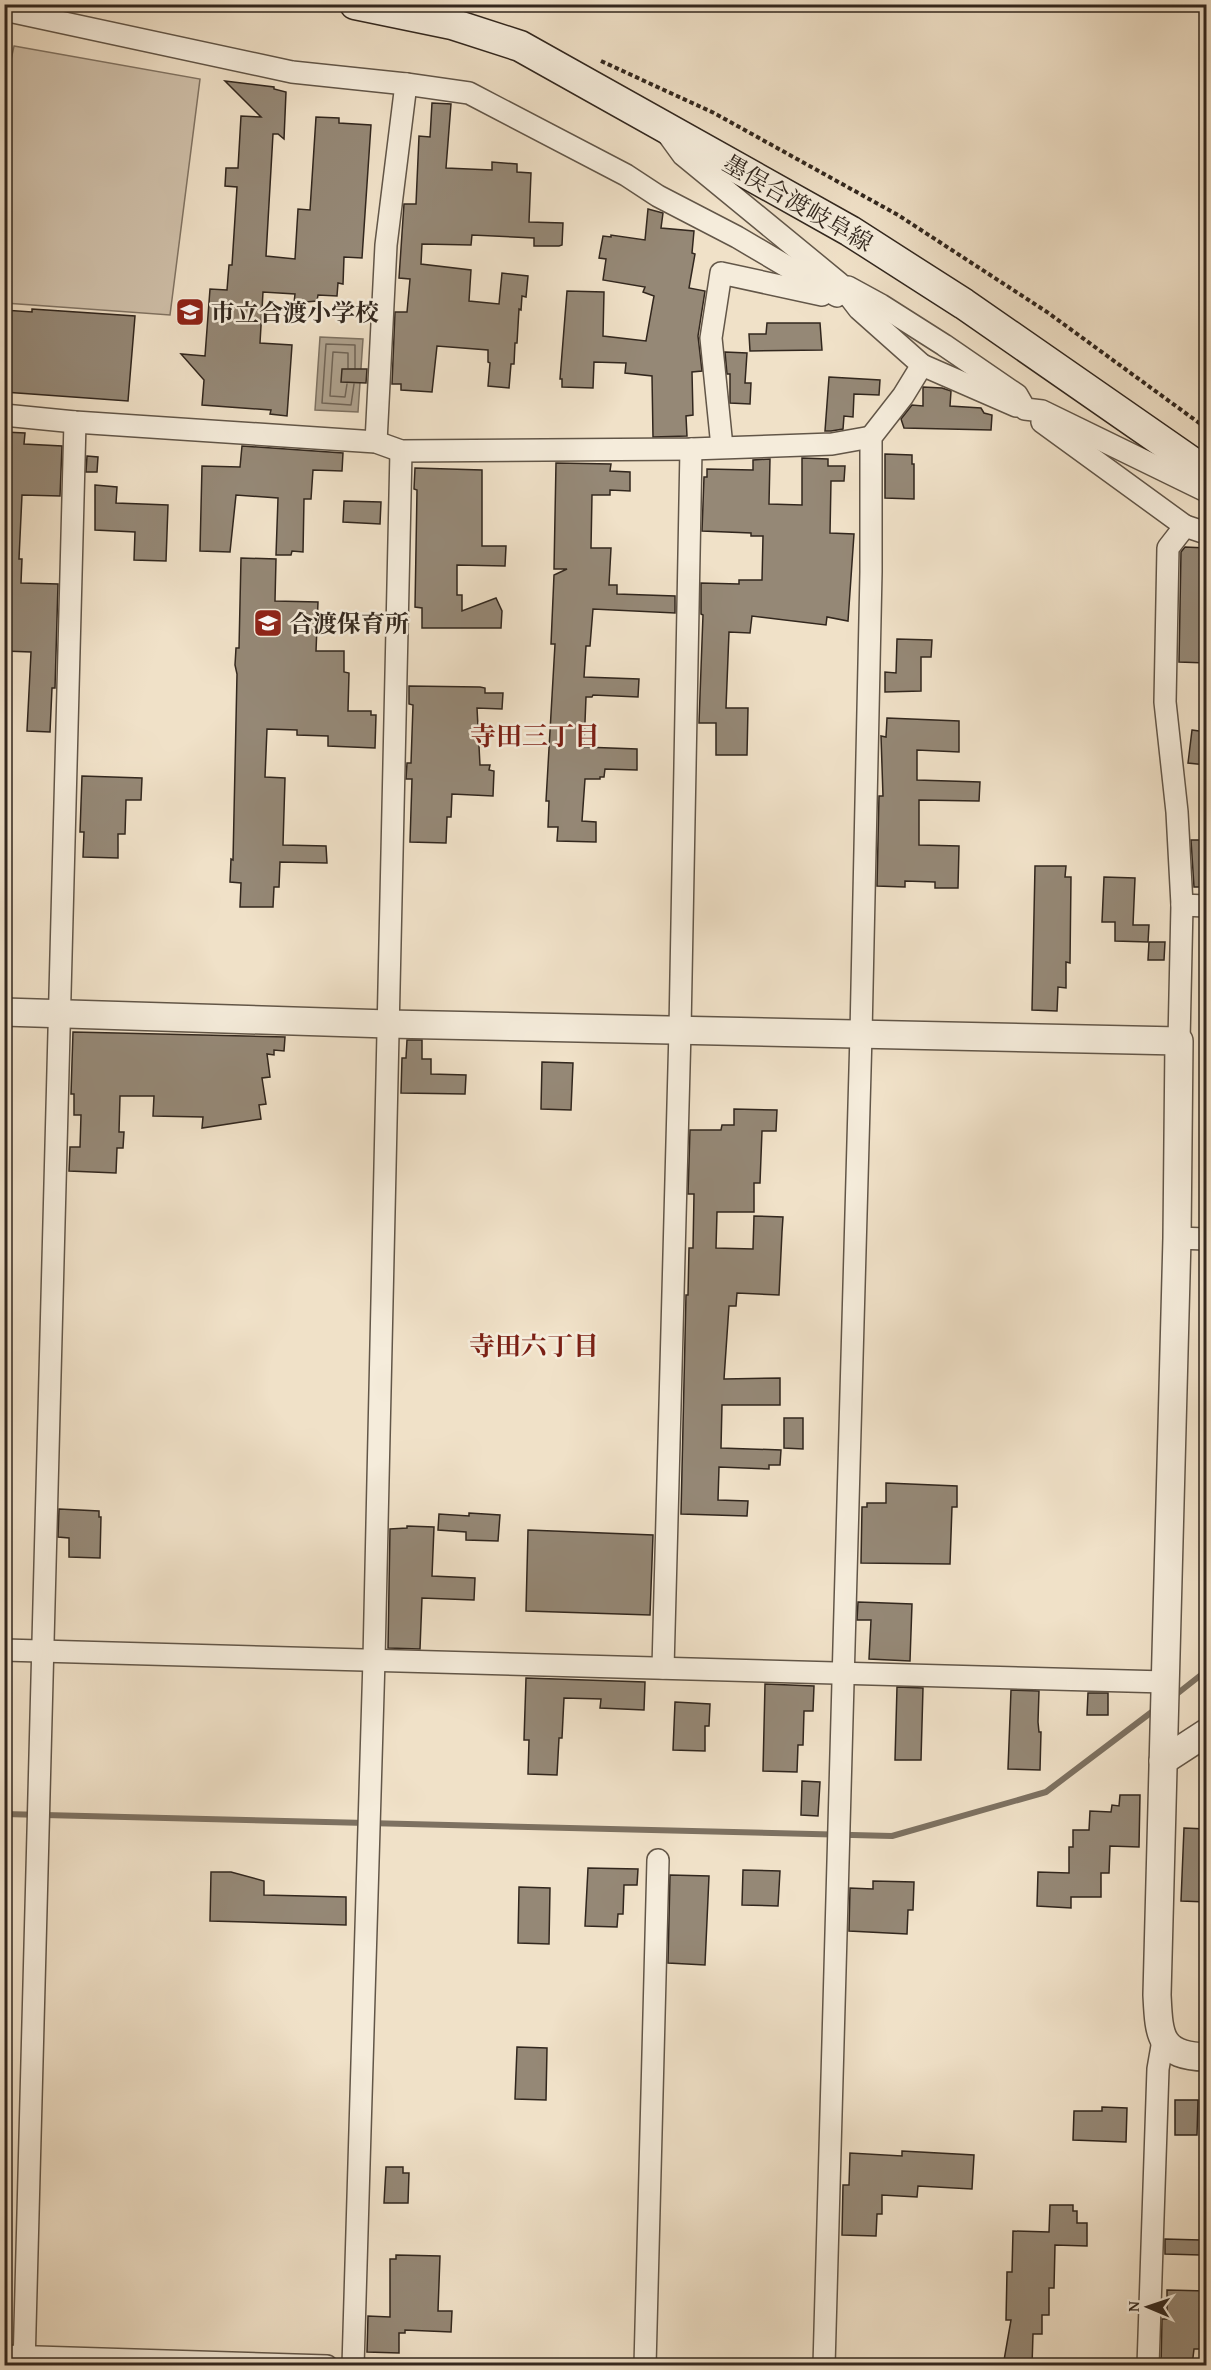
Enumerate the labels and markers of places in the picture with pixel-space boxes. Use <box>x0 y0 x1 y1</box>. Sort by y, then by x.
place label: 市立合渡小学校 <box>211 295 379 330</box>
school or university icon: 市立合渡小学校 <box>174 296 206 328</box>
place label: 合渡保育所 <box>289 606 409 641</box>
school or university icon: 合渡保育所 <box>252 607 284 639</box>

